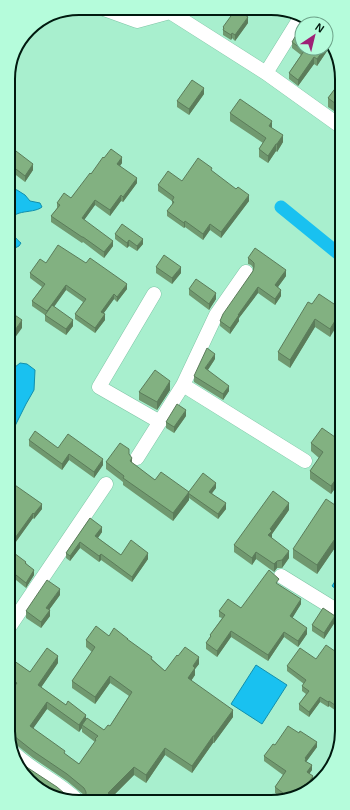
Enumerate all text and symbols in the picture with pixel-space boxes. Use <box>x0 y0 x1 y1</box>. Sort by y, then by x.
north arrow <box>294 16 334 56</box>
text: N <box>313 21 326 35</box>

